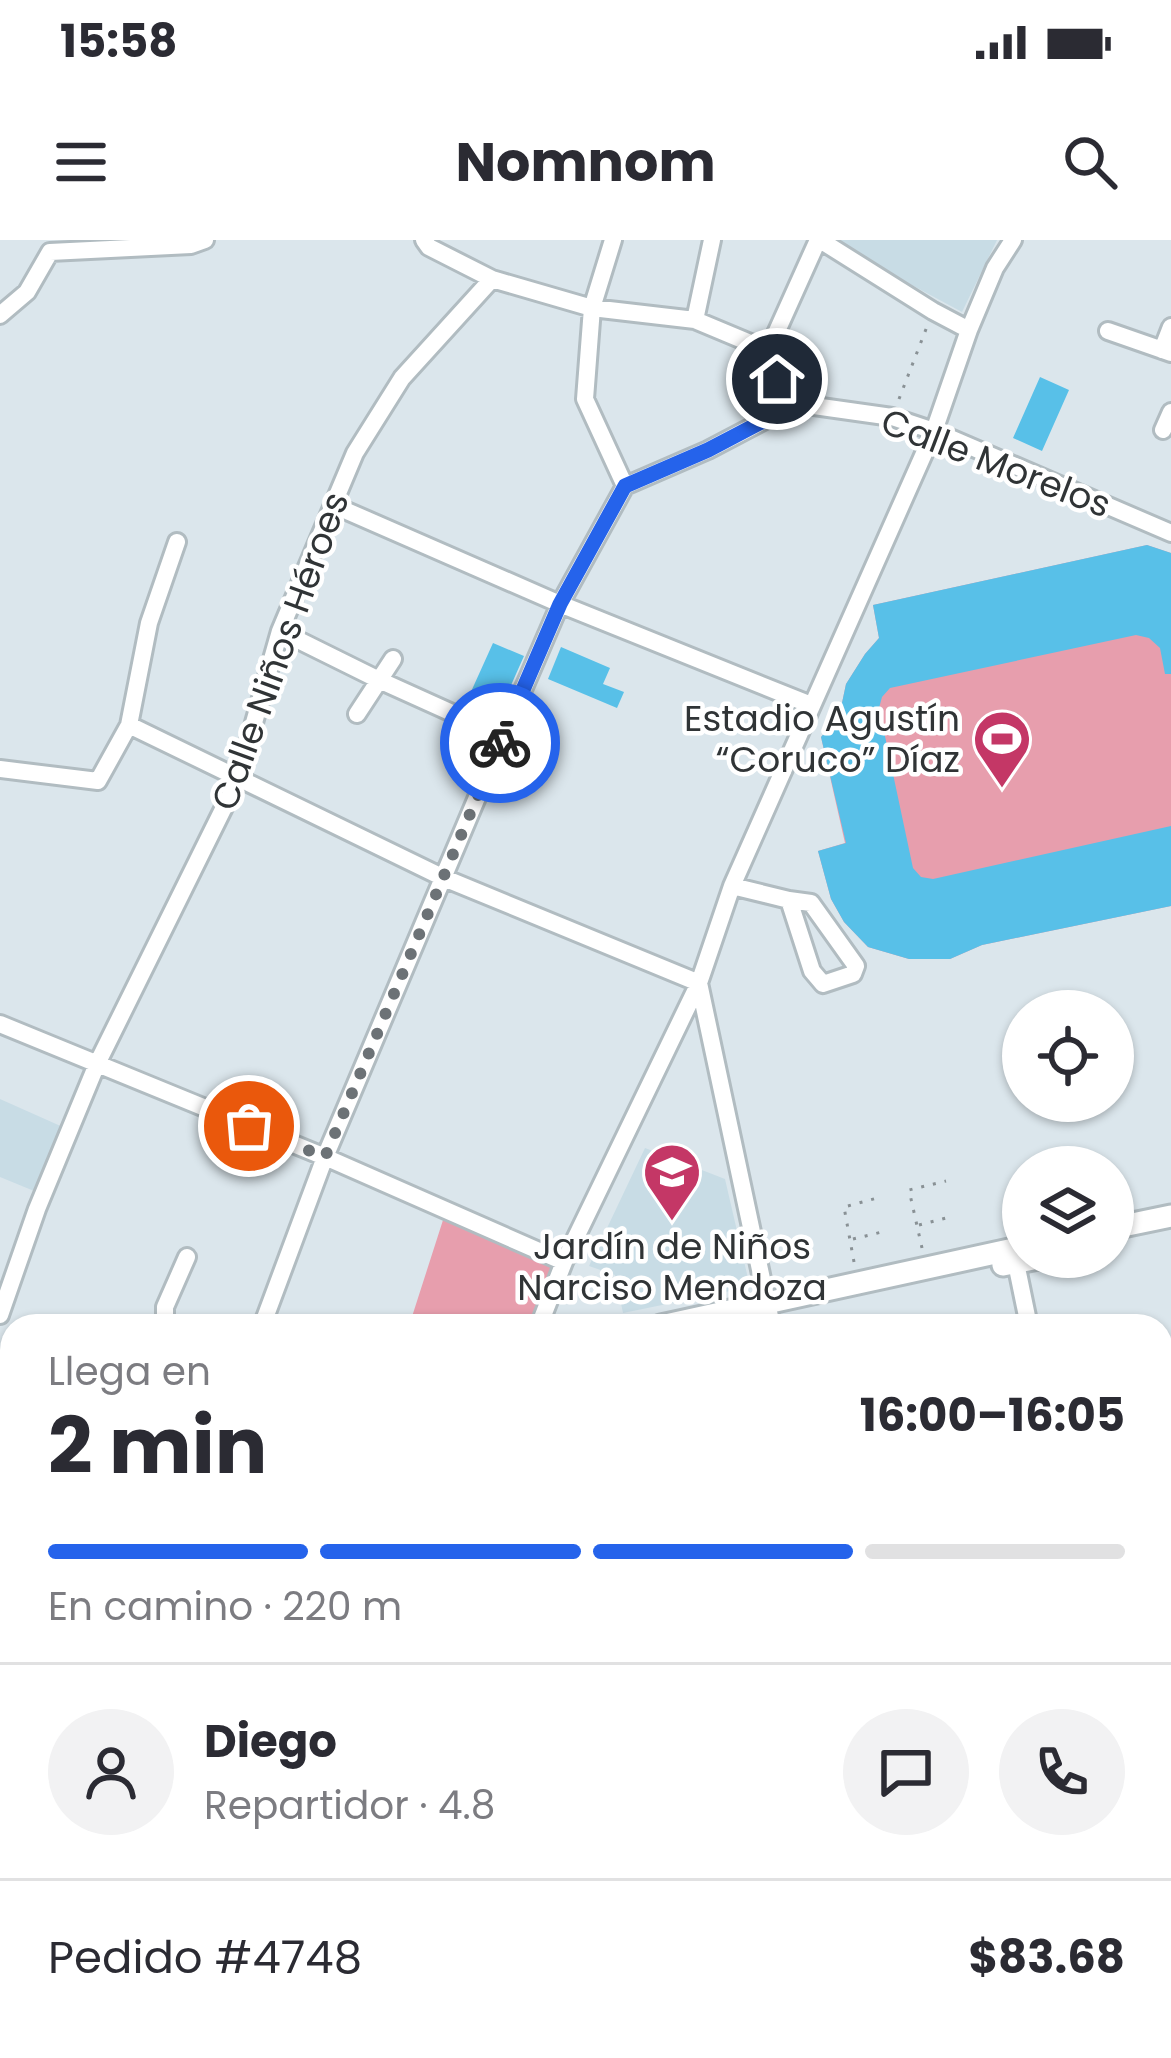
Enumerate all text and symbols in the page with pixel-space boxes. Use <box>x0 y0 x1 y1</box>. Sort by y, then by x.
text: 15:58 <box>60 10 177 73</box>
text: Nomnom <box>455 124 716 200</box>
icon: menu <box>48 129 114 195</box>
icon: search <box>1057 129 1123 195</box>
pin <box>726 328 828 430</box>
icon: home <box>744 346 810 412</box>
street label: Calle Morelos <box>874 396 1118 530</box>
street label: Calle Niños Héroes <box>199 485 361 817</box>
courier <box>440 683 560 803</box>
place label: Estadio Agustín “Coruco” Díaz <box>684 693 960 785</box>
sports icon: Estadio Agustín “Coruco” Díaz <box>971 708 1033 790</box>
icon: bike <box>467 710 533 776</box>
map controls <box>1002 990 1134 1278</box>
button: locate <box>1002 990 1134 1122</box>
pin <box>198 1075 300 1177</box>
icon: bag <box>216 1093 282 1159</box>
school or university icon: Jardín de Niños Narciso Mendoza <box>641 1141 703 1223</box>
button: layers <box>1002 1146 1134 1278</box>
place label: Jardín de Niños Narciso Mendoza <box>517 1221 827 1313</box>
text: Llega en <box>48 1344 211 1399</box>
text: 16:00–16:05 <box>860 1384 1125 1447</box>
text: 2 min <box>48 1391 267 1500</box>
text: En camino · 220 m <box>48 1579 402 1634</box>
button: person <box>48 1709 174 1835</box>
button: chat <box>843 1709 969 1835</box>
button: phone <box>999 1709 1125 1835</box>
text: Diego <box>204 1710 337 1773</box>
text: Repartidor · 4.8 <box>204 1778 495 1833</box>
text: Pedido #4748 <box>48 1926 362 1989</box>
text: $83.68 <box>968 1926 1125 1989</box>

